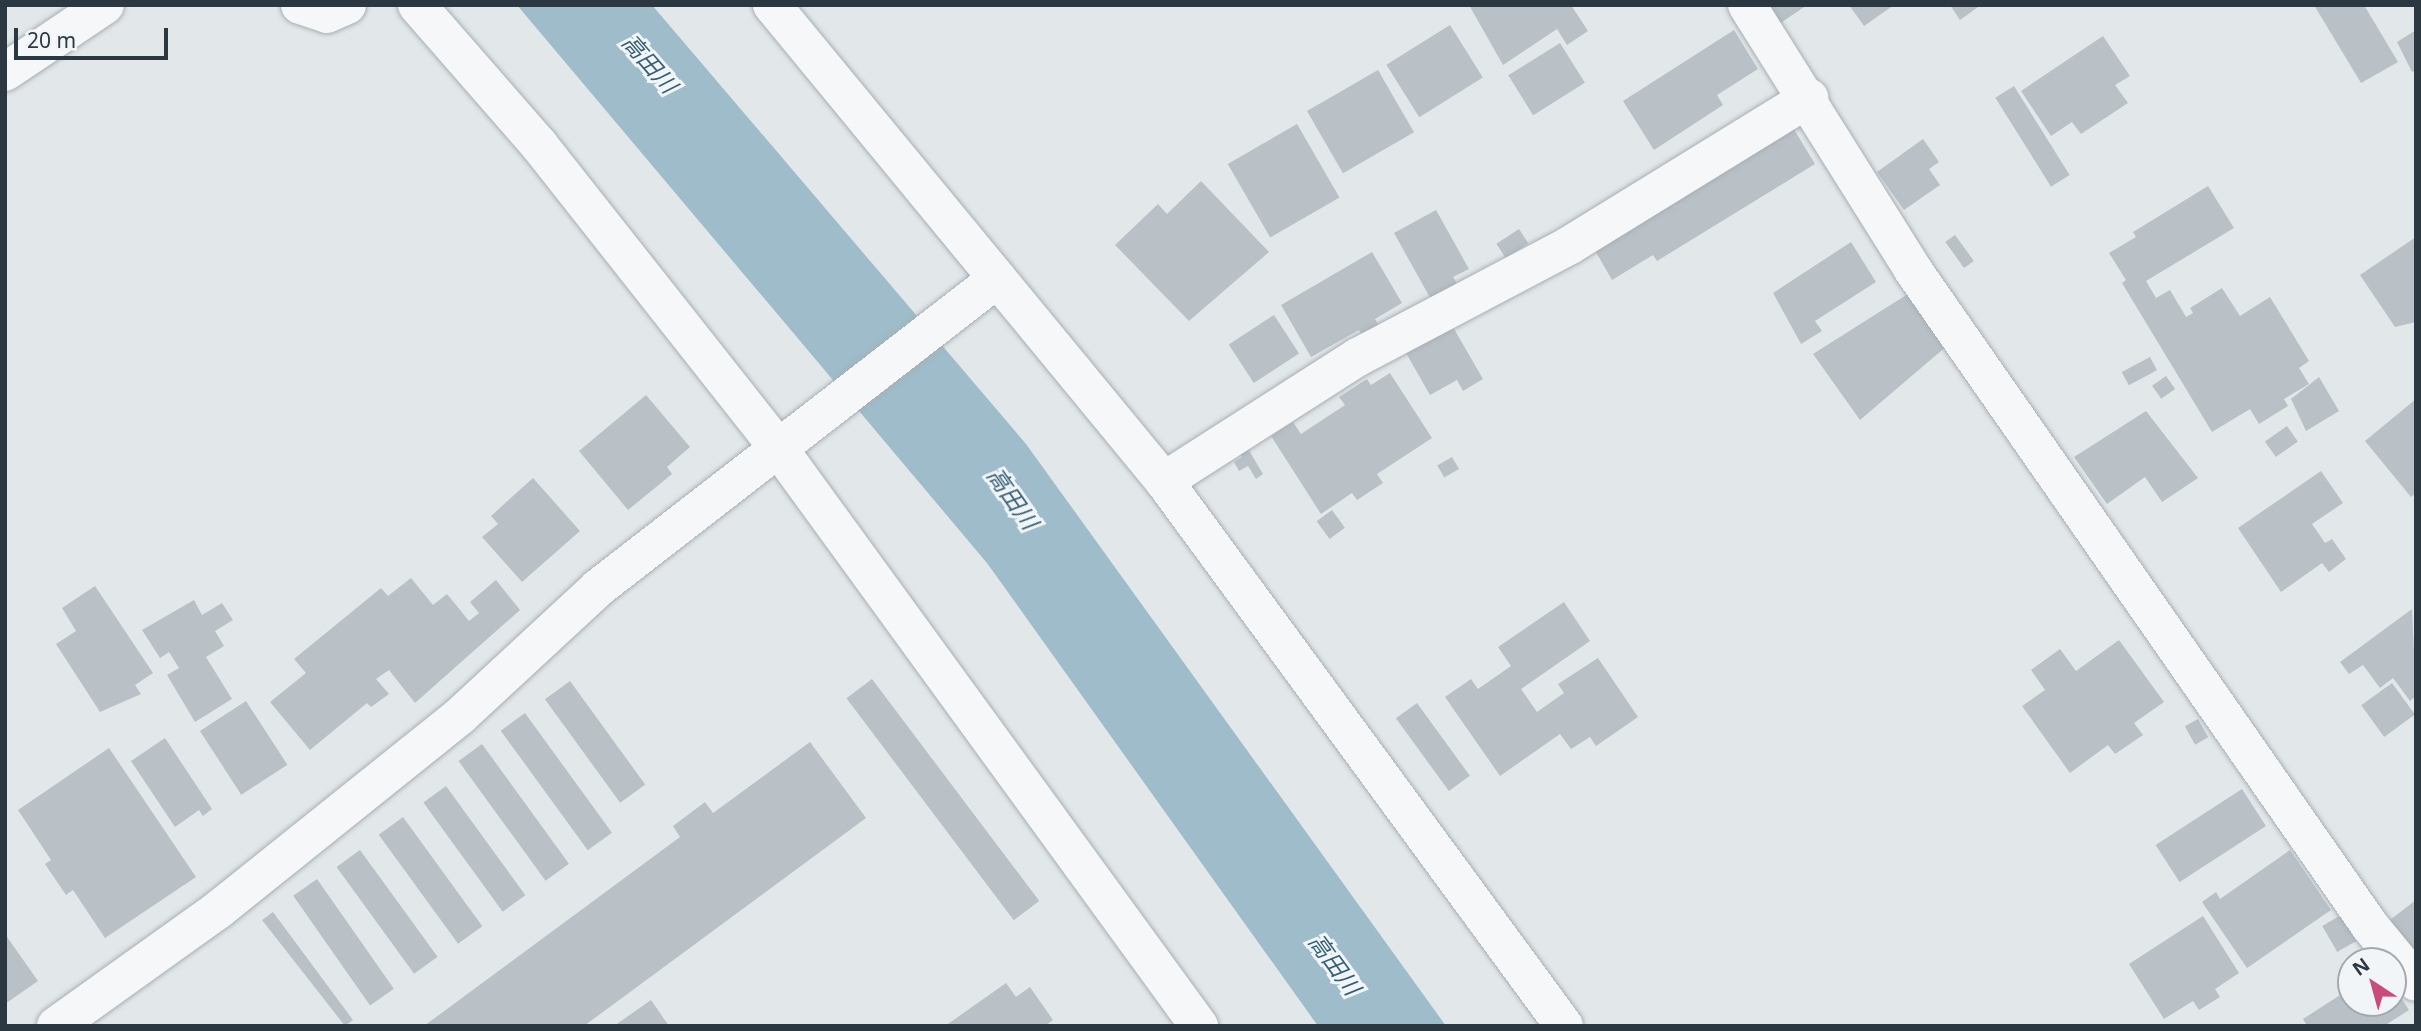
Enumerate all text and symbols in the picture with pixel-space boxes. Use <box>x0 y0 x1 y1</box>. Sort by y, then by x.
scale bar <box>18 14 172 58</box>
text: 20 m <box>27 26 76 54</box>
water label: 高田川 <box>617 28 683 98</box>
water label: 高田川 <box>982 462 1044 534</box>
water label: 高田川 <box>1304 928 1366 1000</box>
north arrow <box>2337 947 2407 1017</box>
text: N <box>2347 952 2375 982</box>

